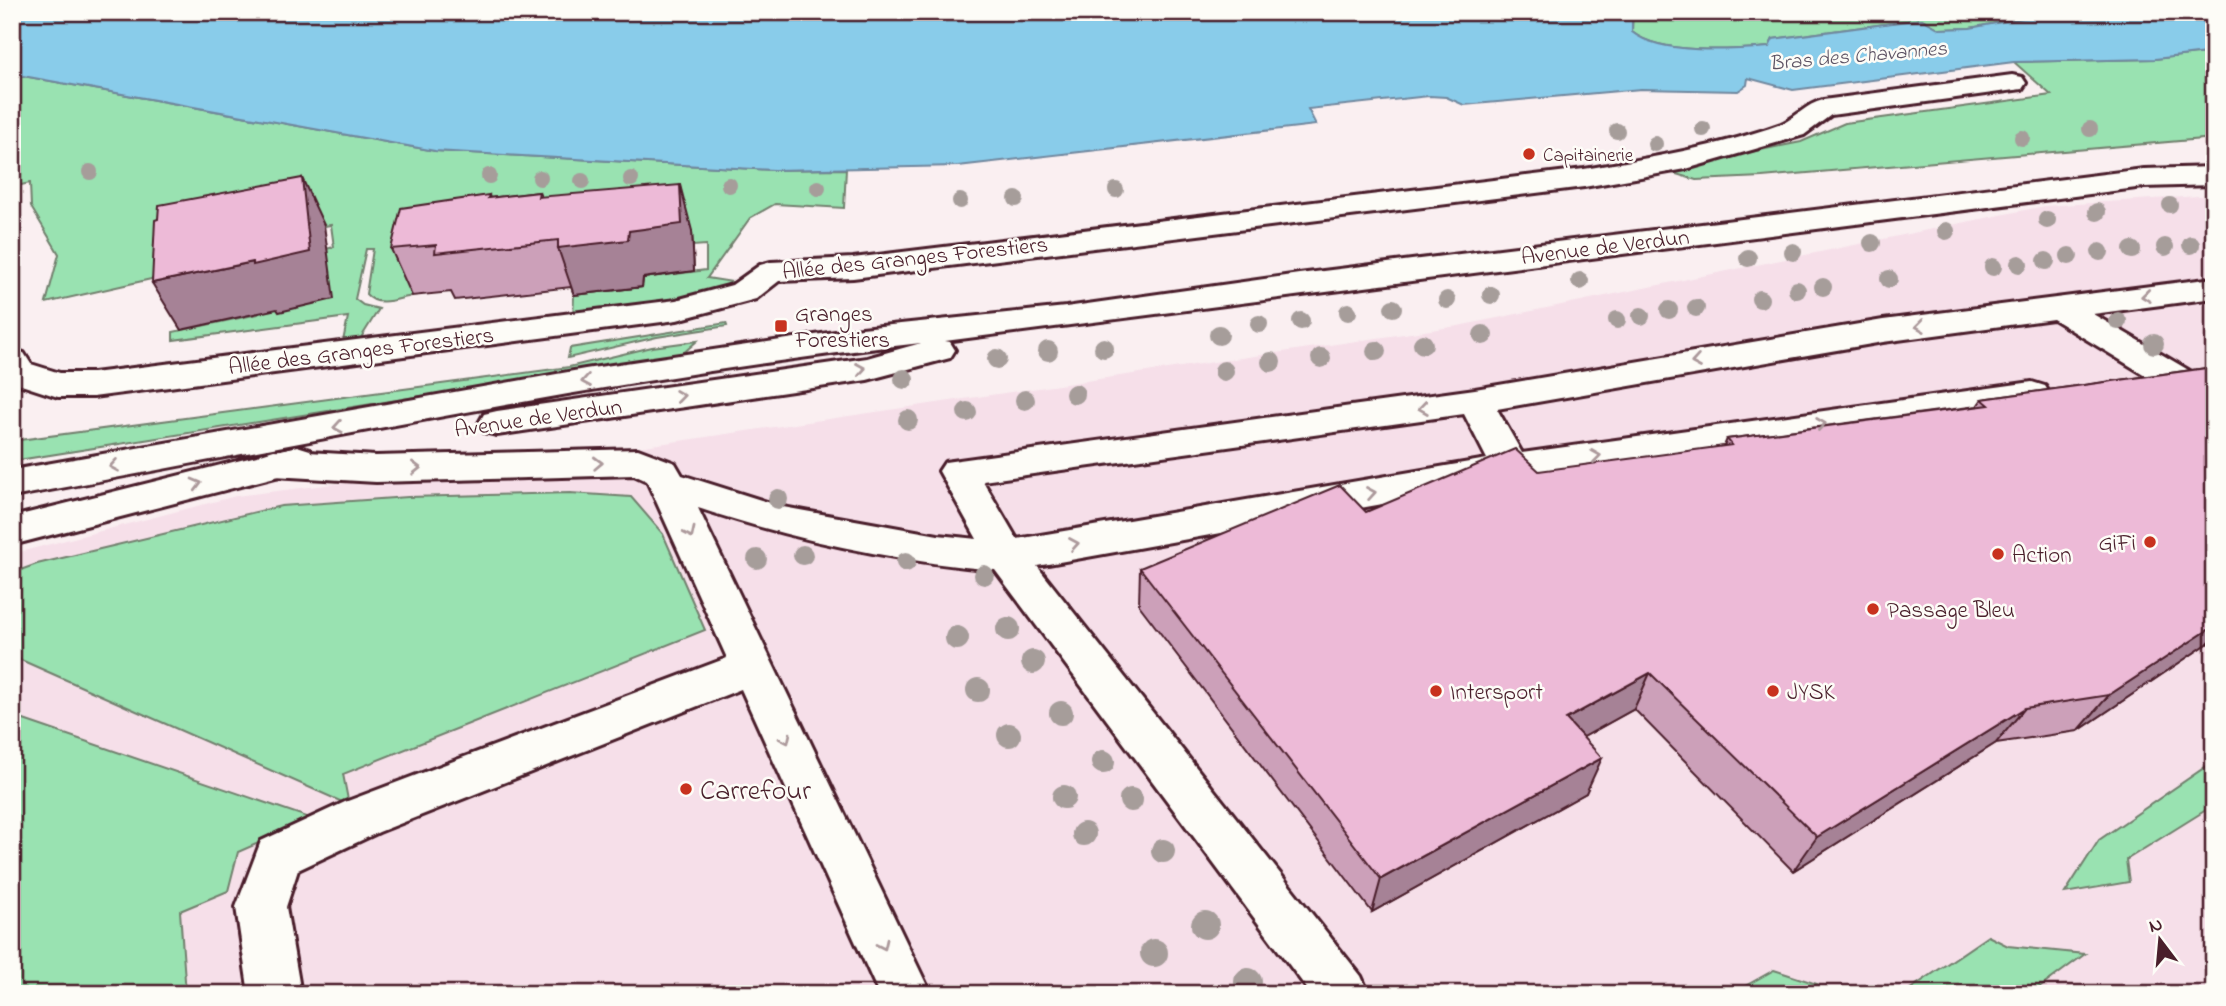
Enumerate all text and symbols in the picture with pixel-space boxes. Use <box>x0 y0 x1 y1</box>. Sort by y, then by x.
water label: Bras des Chavannes <box>1768 34 1949 80</box>
place label: Capitainerie <box>1543 143 1634 170</box>
marker: Capitainerie <box>1521 146 1537 162</box>
street label: Avenue de Verdun <box>1519 222 1691 275</box>
street label: Allée des Granges Forestiers <box>781 229 1050 291</box>
one-way arrow <box>2140 289 2152 304</box>
place label: Granges Forestiers <box>794 299 890 358</box>
marker: Granges Forestiers <box>773 318 789 334</box>
one-way arrow <box>1915 318 1926 333</box>
street label: Allée des Granges Forestiers <box>227 320 496 386</box>
one-way arrow <box>1690 354 1702 369</box>
one-way arrow <box>855 363 867 378</box>
one-way arrow <box>580 373 592 388</box>
one-way arrow <box>674 389 686 404</box>
street label: Avenue de Verdun <box>452 391 624 448</box>
one-way arrow <box>1417 400 1429 415</box>
one-way arrow <box>1815 417 1827 432</box>
one-way arrow <box>332 418 344 433</box>
one-way arrow <box>1590 449 1601 464</box>
one-way arrow <box>593 456 604 471</box>
one-way arrow <box>108 458 120 473</box>
one-way arrow <box>411 460 421 476</box>
one-way arrow <box>191 478 203 492</box>
one-way arrow <box>1365 486 1377 501</box>
one-way arrow <box>682 526 696 538</box>
place label: GiFi <box>2098 528 2136 561</box>
marker: GiFi <box>2142 534 2158 550</box>
one-way arrow <box>1068 537 1080 552</box>
place label: Action <box>2012 540 2072 573</box>
marker: Action <box>1990 546 2006 562</box>
place label: Passage Bleu <box>1887 595 2015 629</box>
marker: Passage Bleu <box>1865 601 1881 617</box>
place label: Intersport <box>1450 677 1543 710</box>
place label: JYSK <box>1787 677 1836 710</box>
marker: Intersport <box>1428 683 1444 699</box>
marker: JYSK <box>1765 683 1781 699</box>
one-way arrow <box>778 732 792 744</box>
place label: Carrefour <box>700 772 811 813</box>
marker: Carrefour <box>678 781 694 797</box>
north arrow <box>2124 904 2194 974</box>
text: N <box>2146 911 2166 941</box>
one-way arrow <box>875 938 889 950</box>

